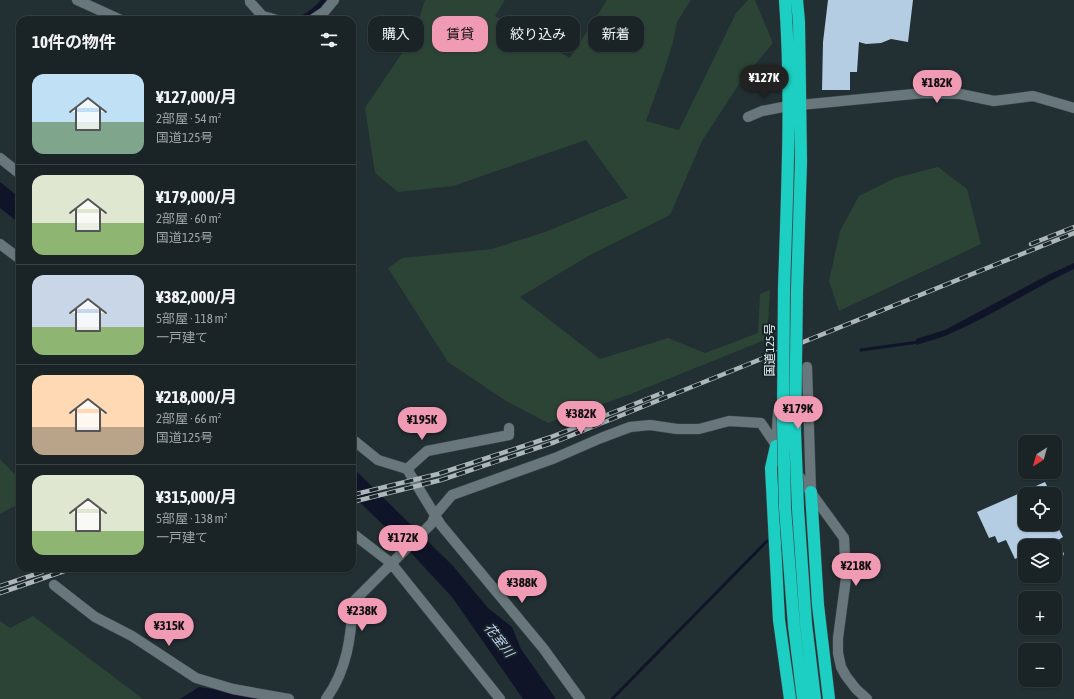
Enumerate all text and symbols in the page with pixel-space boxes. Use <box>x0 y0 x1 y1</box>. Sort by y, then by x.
chip: 購入 <box>368 16 424 52</box>
chip: 賃貸 <box>432 16 488 52</box>
chip: 絞り込み <box>496 16 580 52</box>
chip: 新着 <box>588 16 644 52</box>
icon: filters <box>318 29 340 51</box>
text: 10件の物件 <box>32 32 116 52</box>
pin: ¥127K <box>736 65 792 99</box>
text: ¥127K <box>749 70 779 85</box>
pin: ¥182K <box>909 70 965 104</box>
text: ¥182K <box>922 75 952 90</box>
text: ¥127,000/月 <box>156 87 237 107</box>
icon: home <box>64 90 112 138</box>
text: 2部屋 · 54 m² <box>156 111 221 126</box>
text: 国道125号 <box>156 130 213 145</box>
text: ¥179,000/月 <box>156 187 237 207</box>
icon: home <box>64 191 112 239</box>
text: 2部屋 · 60 m² <box>156 211 221 226</box>
text: 国道125号 <box>156 230 213 245</box>
text: ¥382,000/月 <box>156 287 237 307</box>
icon: home <box>64 291 112 339</box>
text: 5部屋 · 118 m² <box>156 311 228 326</box>
street label: 国道125号 <box>763 324 777 376</box>
text: 一戸建て <box>156 330 208 345</box>
text: ¥218,000/月 <box>156 387 237 407</box>
icon: home <box>64 391 112 439</box>
pin: ¥179K <box>770 396 826 430</box>
pin: ¥382K <box>553 401 609 435</box>
text: ¥179K <box>783 401 813 416</box>
text: ¥382K <box>566 406 596 421</box>
pin: ¥195K <box>394 407 450 441</box>
text: 2部屋 · 66 m² <box>156 411 221 426</box>
text: ¥195K <box>407 412 437 427</box>
text: 国道125号 <box>156 430 213 445</box>
north arrow <box>1018 435 1062 479</box>
map controls <box>1018 435 1062 687</box>
text: ¥315,000/月 <box>156 487 237 507</box>
button: locate <box>1018 487 1062 531</box>
icon: home <box>64 491 112 539</box>
text: 5部屋 · 138 m² <box>156 511 228 526</box>
pin: ¥172K <box>375 525 431 559</box>
text: 一戸建て <box>156 530 208 545</box>
text: ¥172K <box>388 530 418 545</box>
button: layers <box>1018 539 1062 583</box>
pin: ¥218K <box>828 553 884 587</box>
text: ¥218K <box>841 558 871 573</box>
pin: ¥388K <box>494 570 550 604</box>
text: ¥388K <box>507 575 537 590</box>
button: + <box>1018 591 1062 635</box>
pin: ¥238K <box>334 598 390 632</box>
text: ¥238K <box>347 603 377 618</box>
pin: ¥315K <box>141 613 197 647</box>
text: ¥315K <box>154 618 184 633</box>
water label: 花室川 <box>481 620 518 662</box>
button: − <box>1018 643 1062 687</box>

